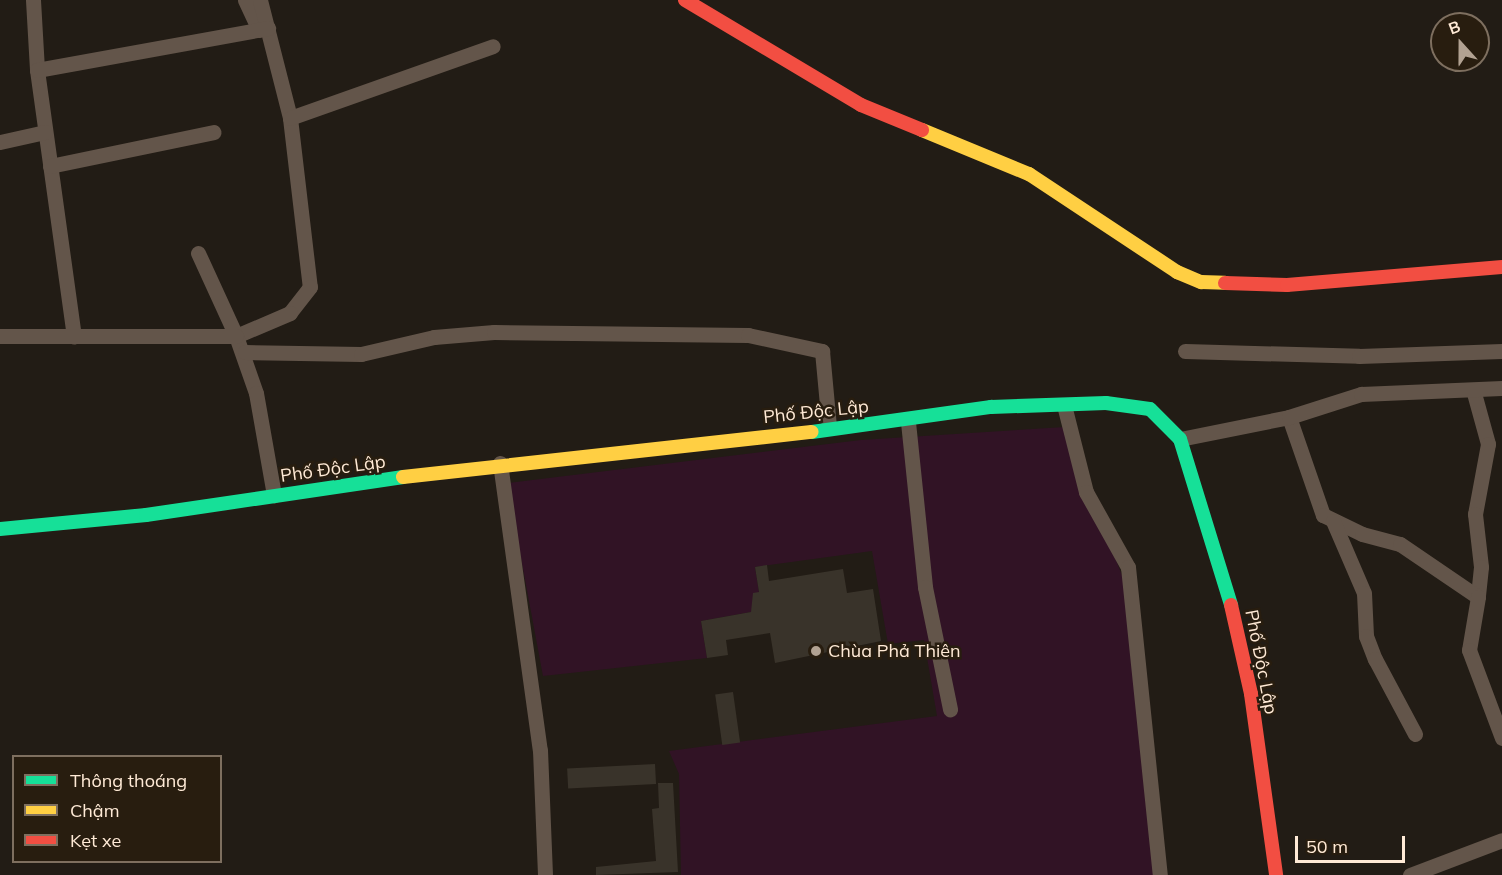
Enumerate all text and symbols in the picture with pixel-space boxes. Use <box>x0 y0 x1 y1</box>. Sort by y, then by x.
north arrow <box>1430 12 1490 72</box>
text: B <box>1446 16 1463 38</box>
street label: Phố Độc Lập <box>762 396 870 428</box>
street label: Phố Độc Lập <box>279 451 387 487</box>
street label: Phố Độc Lập <box>1240 608 1282 716</box>
place label: Chùa Phả Thiên <box>828 640 961 662</box>
marker: Chùa Phả Thiên <box>809 644 823 658</box>
legend <box>12 755 222 863</box>
text: Thông thoáng <box>70 769 187 792</box>
text: Chậm <box>70 799 119 822</box>
scale bar <box>1298 824 1408 862</box>
text: Kẹt xe <box>70 829 121 852</box>
text: 50 m <box>1306 835 1348 858</box>

